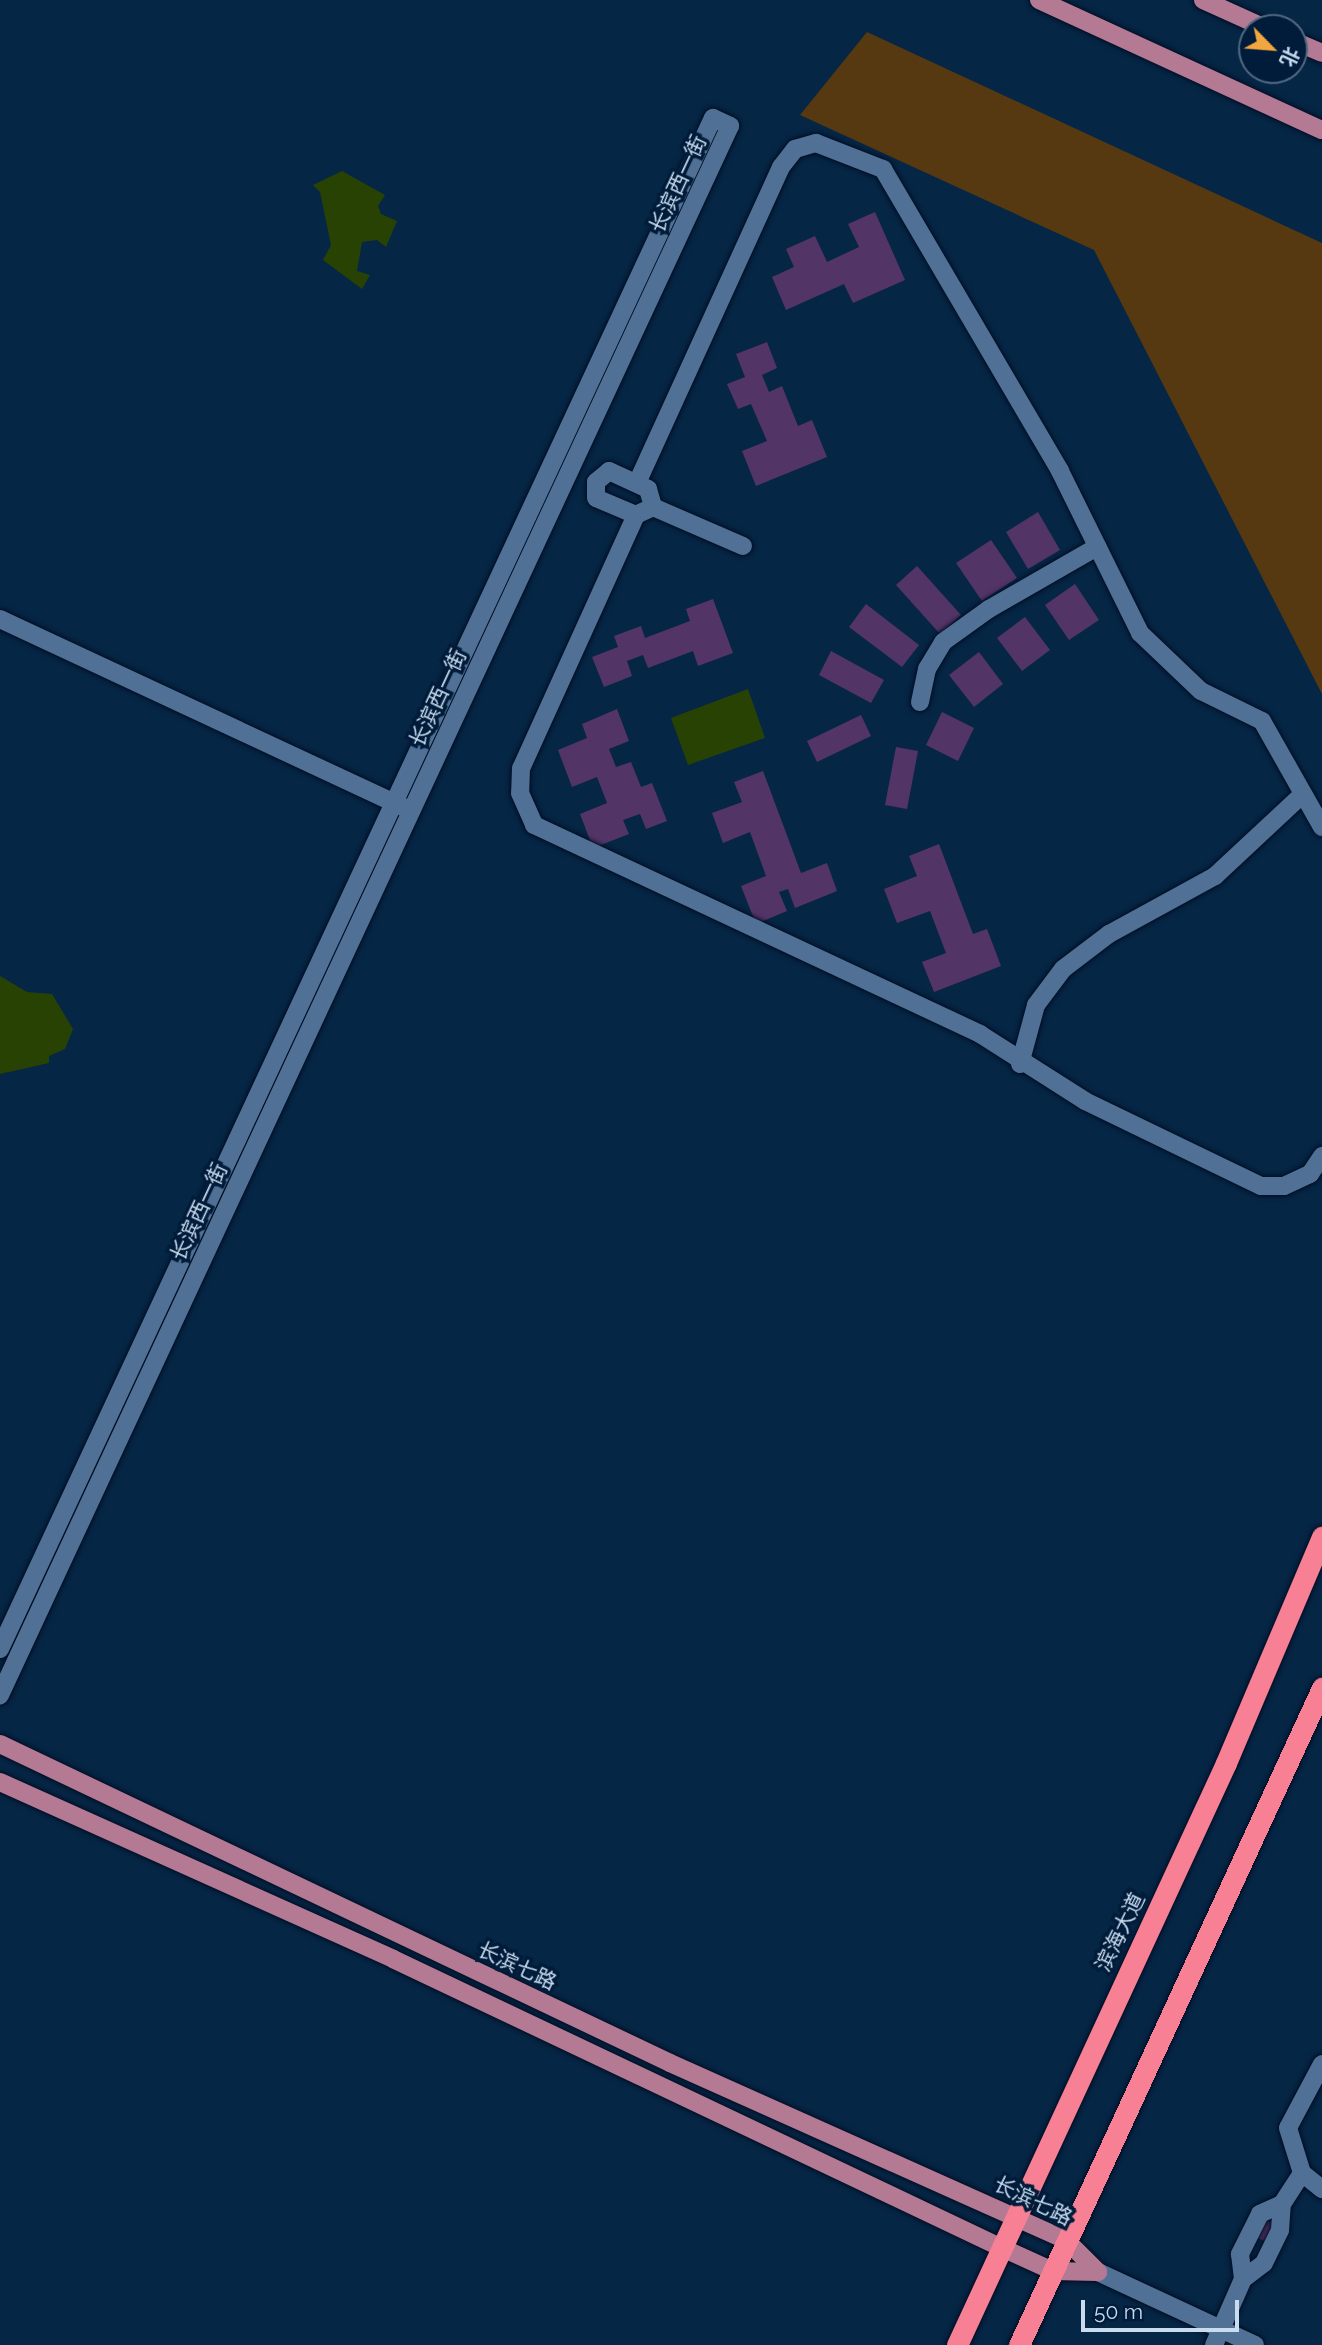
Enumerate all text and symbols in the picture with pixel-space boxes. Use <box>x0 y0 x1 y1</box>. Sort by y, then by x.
north arrow <box>1238 14 1308 84</box>
text: 北 <box>1276 44 1304 70</box>
street label: 长滨西一街 <box>644 131 712 237</box>
street label: 长滨西一街 <box>404 645 472 751</box>
street label: 长滨西一街 <box>165 1159 233 1265</box>
street label: 滨海大道 <box>1090 1889 1150 1975</box>
street label: 长滨七路 <box>474 1937 560 1995</box>
street label: 长滨七路 <box>990 2171 1076 2231</box>
scale bar <box>1084 2286 1242 2330</box>
text: 50 m <box>1094 2299 1143 2324</box>

